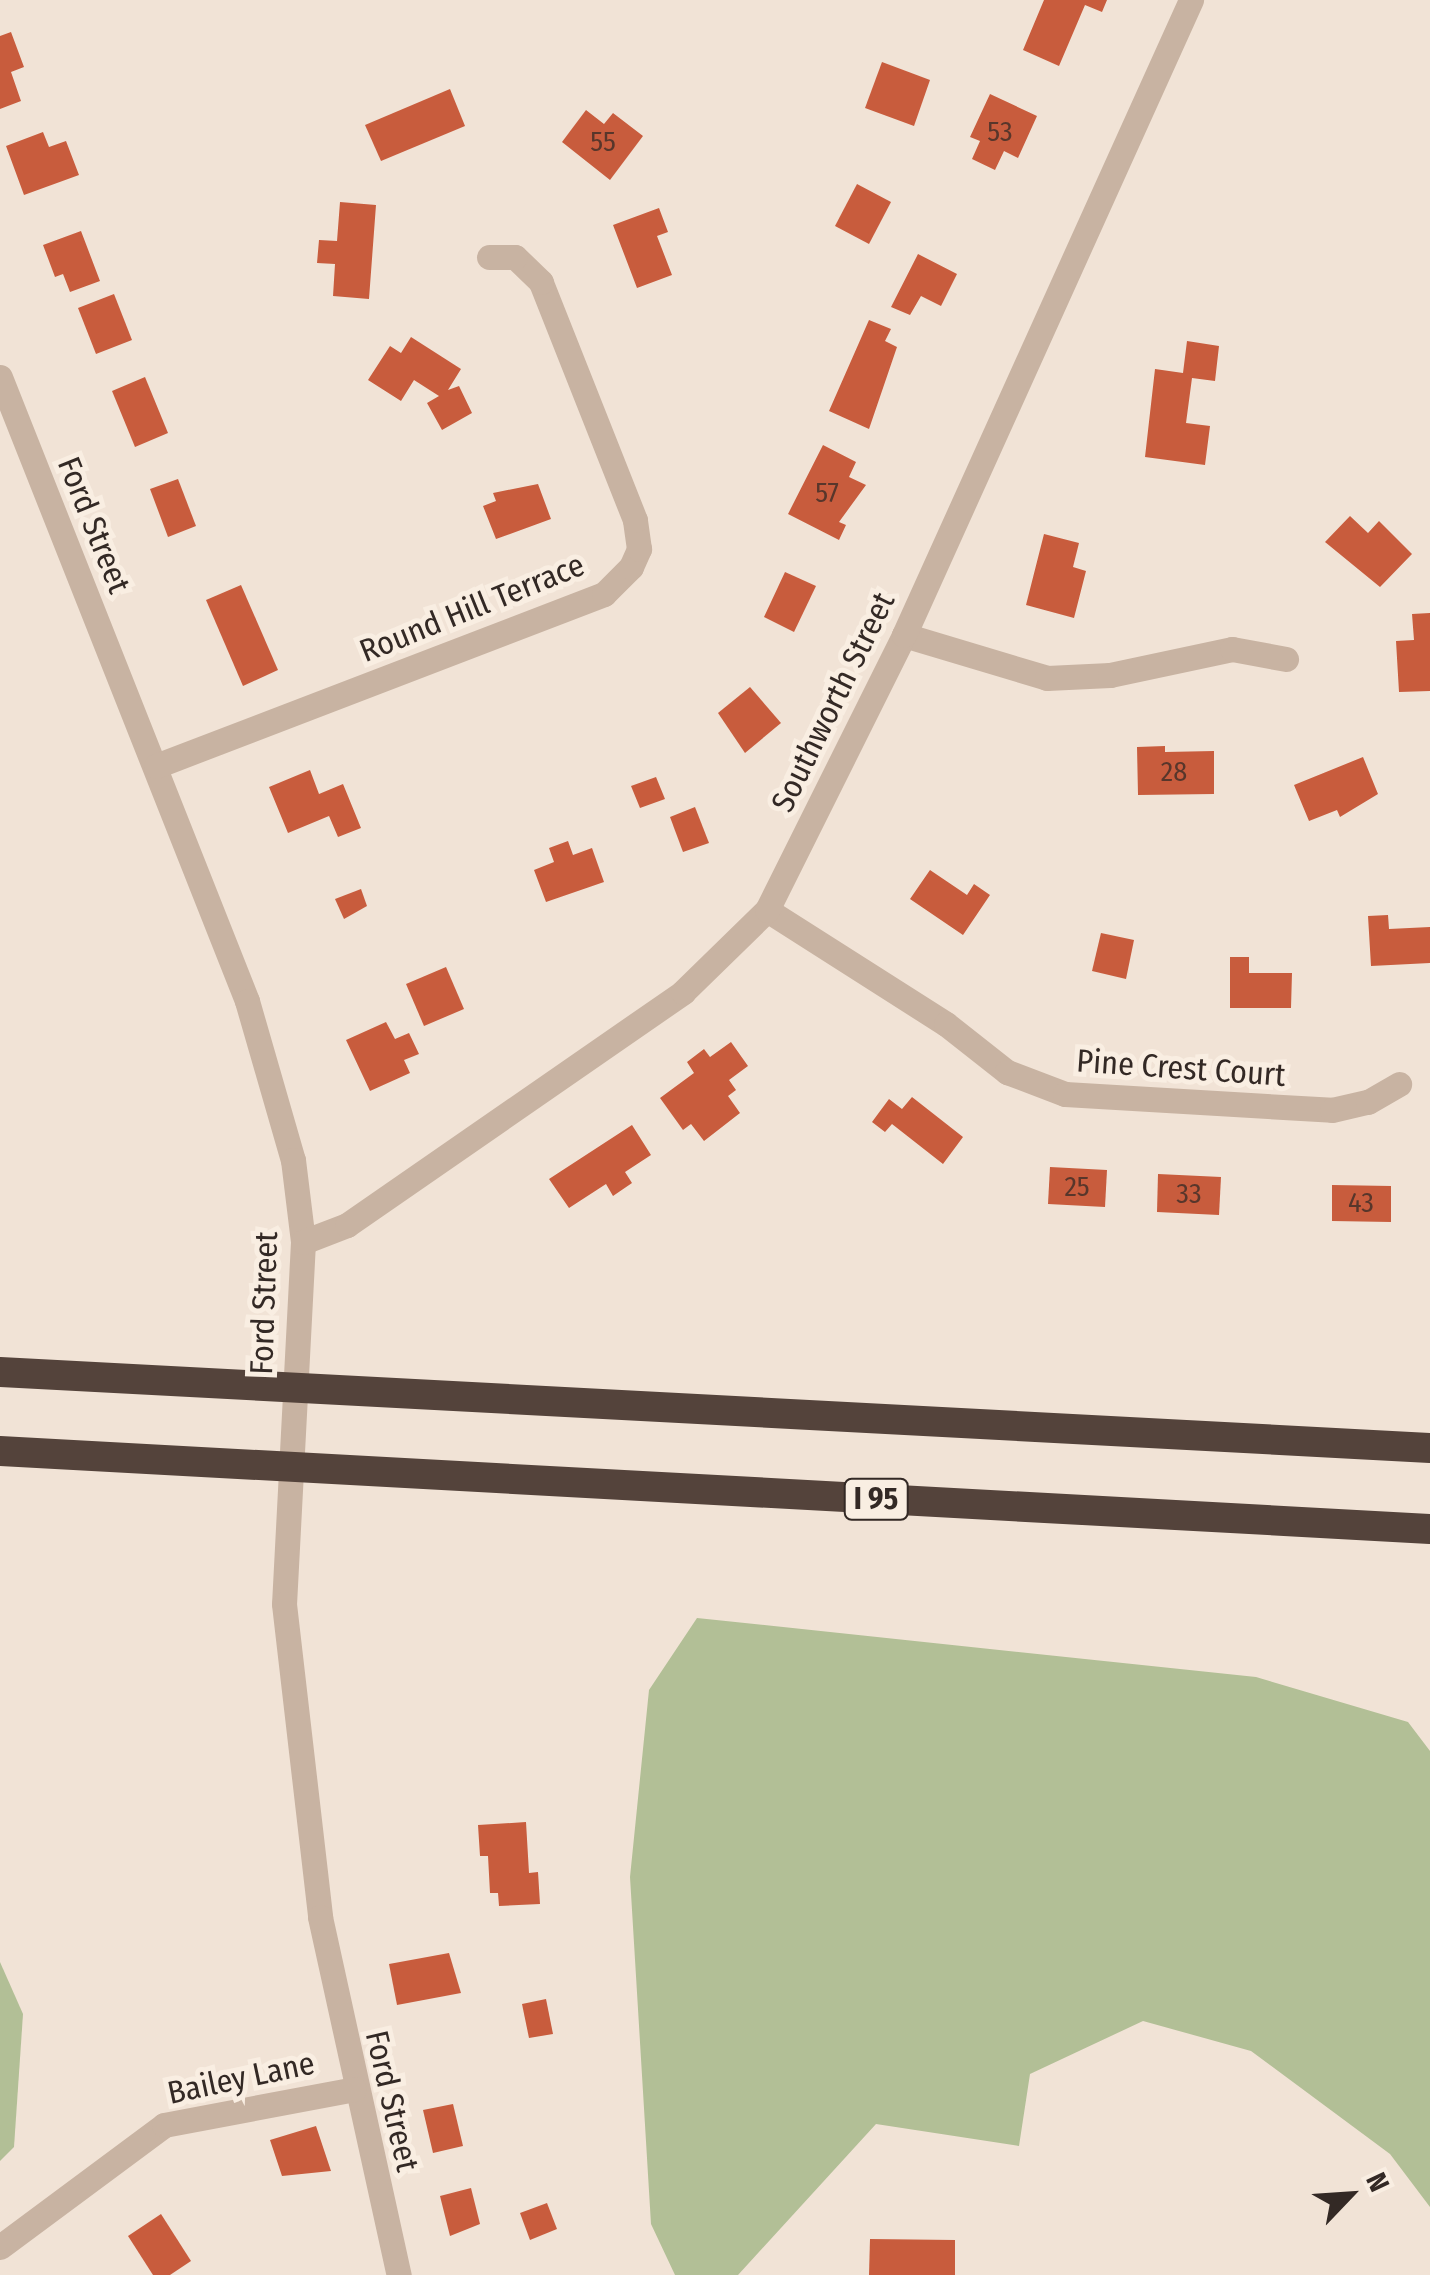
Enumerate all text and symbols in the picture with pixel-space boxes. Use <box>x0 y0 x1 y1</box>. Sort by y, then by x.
house number: 53 <box>987 115 1013 149</box>
house number: 55 <box>590 125 616 159</box>
street label: Ford Street <box>49 451 139 599</box>
house number: 57 <box>815 476 839 510</box>
street label: Round Hill Terrace <box>354 545 590 671</box>
street label: Southworth Street <box>763 586 903 818</box>
house number: 28 <box>1161 755 1187 789</box>
street label: Pine Crest Court <box>1075 1042 1287 1094</box>
house number: 25 <box>1064 1170 1090 1204</box>
house number: 33 <box>1176 1177 1202 1211</box>
house number: 43 <box>1348 1186 1374 1220</box>
street label: Ford Street <box>242 1231 286 1375</box>
road number: I 95 <box>844 1474 908 1524</box>
street label: Ford Street <box>357 2027 427 2175</box>
street label: Bailey Lane <box>164 2044 318 2112</box>
north arrow <box>1300 2145 1400 2245</box>
text: N <box>1359 2168 1396 2197</box>

